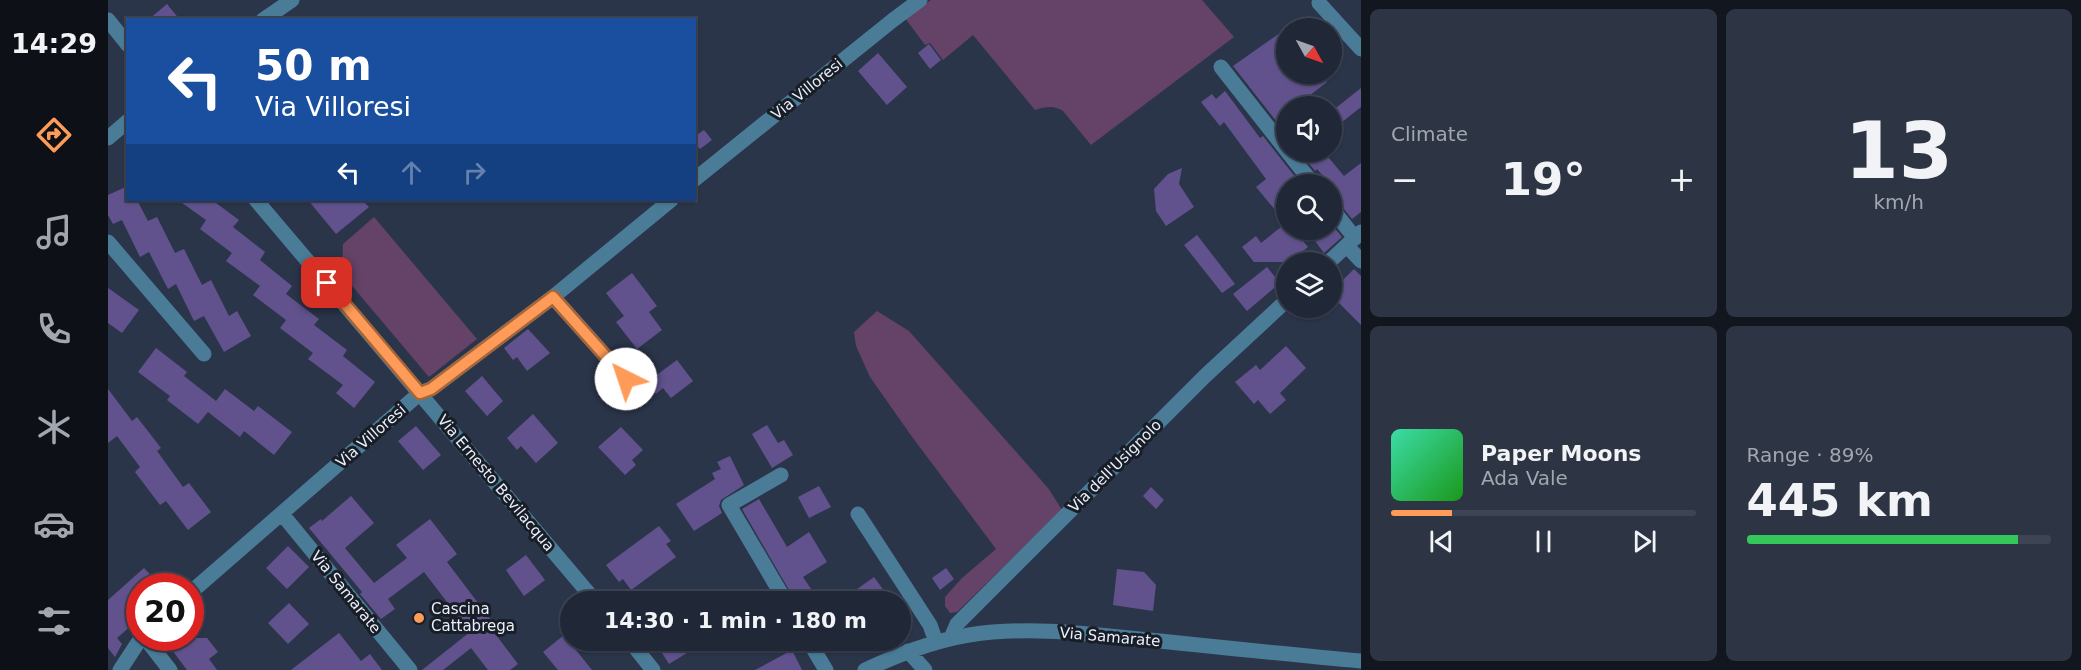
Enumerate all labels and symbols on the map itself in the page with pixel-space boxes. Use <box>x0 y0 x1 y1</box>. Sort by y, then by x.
north arrow <box>1276 18 1342 84</box>
street label: Via Villoresi <box>768 55 846 123</box>
pin <box>301 257 352 308</box>
position arrow <box>594 347 658 411</box>
street label: Via Villoresi <box>332 401 410 471</box>
street label: Via Ernesto Bevilacqua <box>434 411 558 555</box>
street label: Via dell'Usignolo <box>1065 416 1165 516</box>
street label: Via Samarate <box>307 547 385 637</box>
speed limit sign: 20 <box>126 573 204 651</box>
place label: Cascina Cattabrega <box>431 600 515 635</box>
marker: Cascina Cattabrega <box>412 611 426 625</box>
street label: Via Samarate <box>1059 624 1161 650</box>

